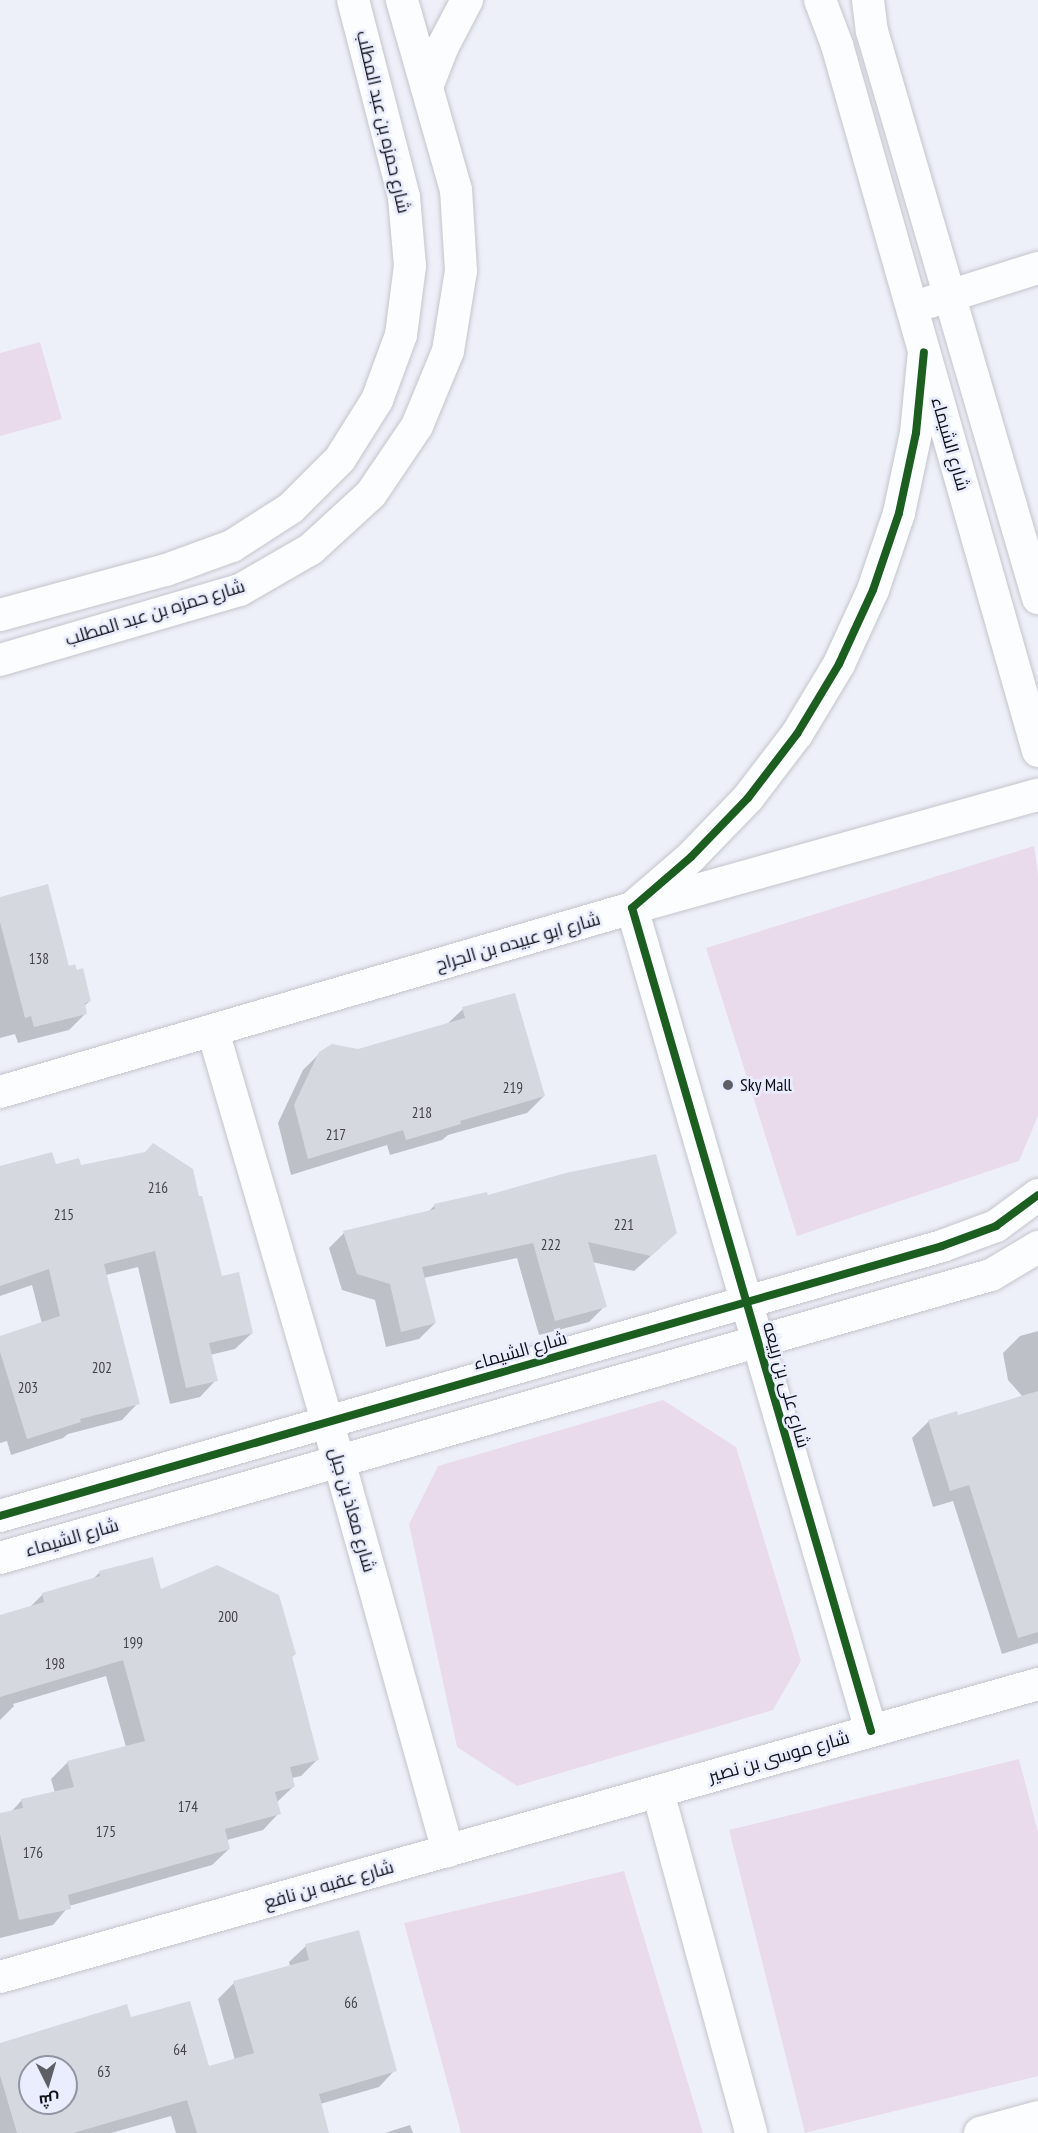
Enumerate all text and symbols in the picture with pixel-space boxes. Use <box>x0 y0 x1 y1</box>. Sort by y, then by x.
street label: شارع حمزه بن عبد المطلب <box>351 29 415 215</box>
street label: شارع الشيماء <box>926 395 974 493</box>
street label: شارع حمزه بن عبد المطلب <box>63 575 247 651</box>
street label: شارع ابو عبيده بن الجراح <box>433 908 603 976</box>
house number: 138 <box>29 950 49 968</box>
place label: Sky Mall <box>740 1074 792 1096</box>
marker: Sky Mall <box>721 1078 735 1092</box>
house number: 219 <box>503 1079 523 1097</box>
house number: 218 <box>412 1104 432 1122</box>
house number: 217 <box>326 1126 346 1144</box>
house number: 216 <box>148 1179 168 1197</box>
house number: 215 <box>54 1206 74 1224</box>
house number: 221 <box>614 1216 634 1234</box>
house number: 222 <box>541 1236 561 1254</box>
street label: شارع على بن ربيعه <box>758 1320 814 1450</box>
street label: شارع الشيماء <box>471 1327 569 1375</box>
house number: 202 <box>92 1359 112 1377</box>
house number: 203 <box>18 1379 38 1397</box>
street label: شارع معاذ بن جبل <box>324 1445 380 1575</box>
street label: شارع الشيماء <box>23 1514 121 1562</box>
house number: 200 <box>218 1608 238 1626</box>
house number: 199 <box>123 1634 143 1652</box>
house number: 198 <box>45 1655 65 1673</box>
street label: شارع موسى بن نصير <box>706 1727 852 1787</box>
house number: 174 <box>178 1798 198 1816</box>
house number: 175 <box>96 1823 116 1841</box>
house number: 176 <box>23 1844 43 1862</box>
street label: شارع عقبه بن نافع <box>262 1856 396 1914</box>
house number: 66 <box>344 1994 358 2012</box>
house number: 64 <box>173 2041 187 2059</box>
north arrow <box>18 2055 78 2115</box>
house number: 63 <box>97 2063 111 2081</box>
text: ش <box>38 2090 60 2112</box>

